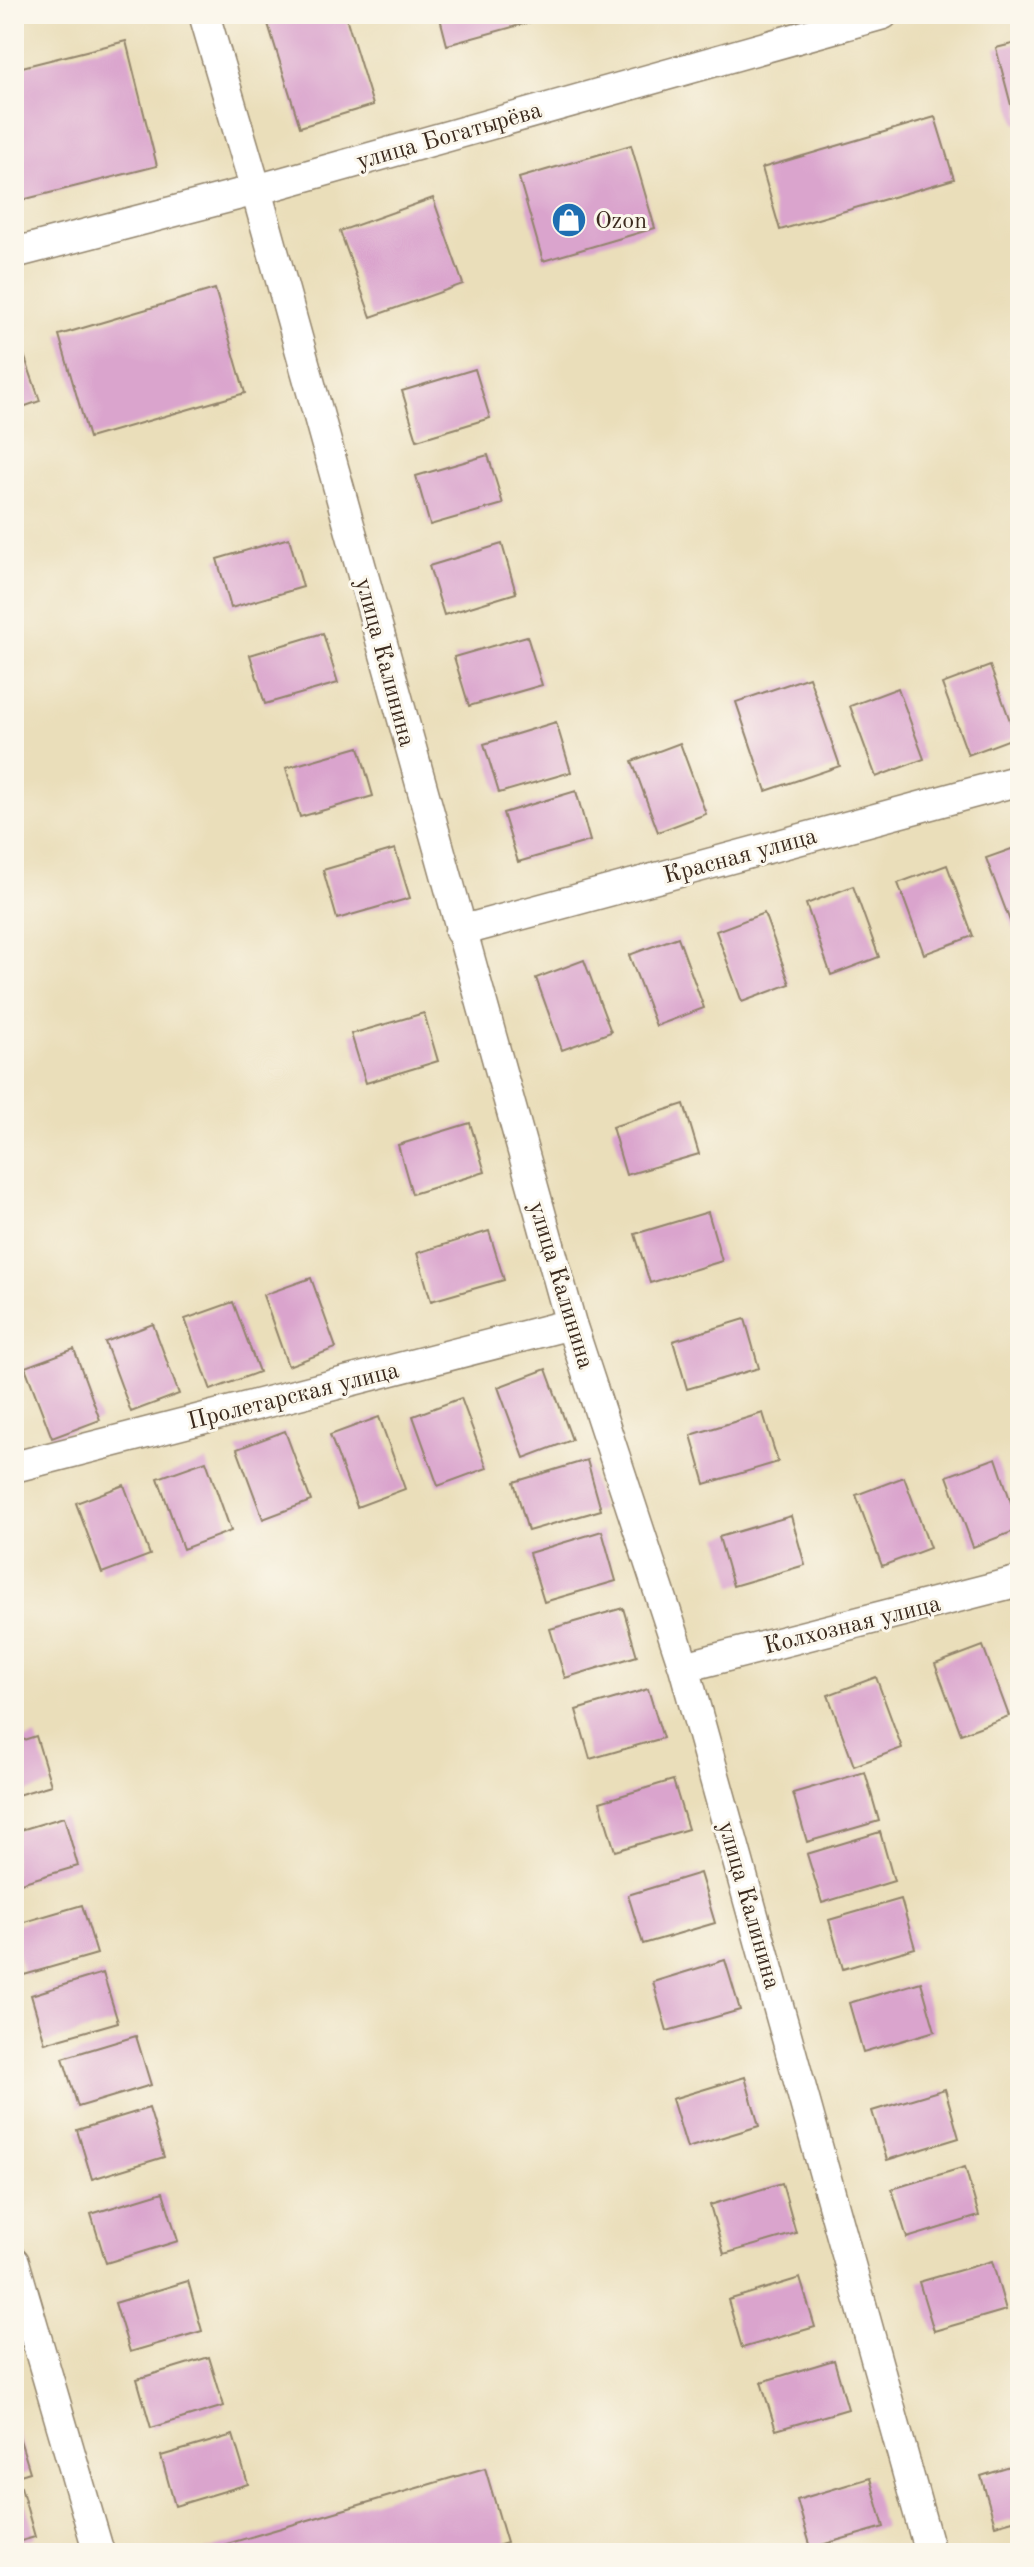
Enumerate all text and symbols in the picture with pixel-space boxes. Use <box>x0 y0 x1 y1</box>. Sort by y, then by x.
street label: улица Богатырёва <box>354 99 545 175</box>
shop icon: Ozon <box>550 201 588 239</box>
place label: Ozon <box>595 210 647 234</box>
street label: улица Калинина <box>350 576 418 750</box>
street label: Красная улица <box>661 825 820 889</box>
street label: улица Калинина <box>523 1199 597 1372</box>
street label: Пролетарская улица <box>185 1359 402 1435</box>
street label: Колхозная улица <box>762 1592 943 1660</box>
street label: улица Калинина <box>713 1819 784 1992</box>

